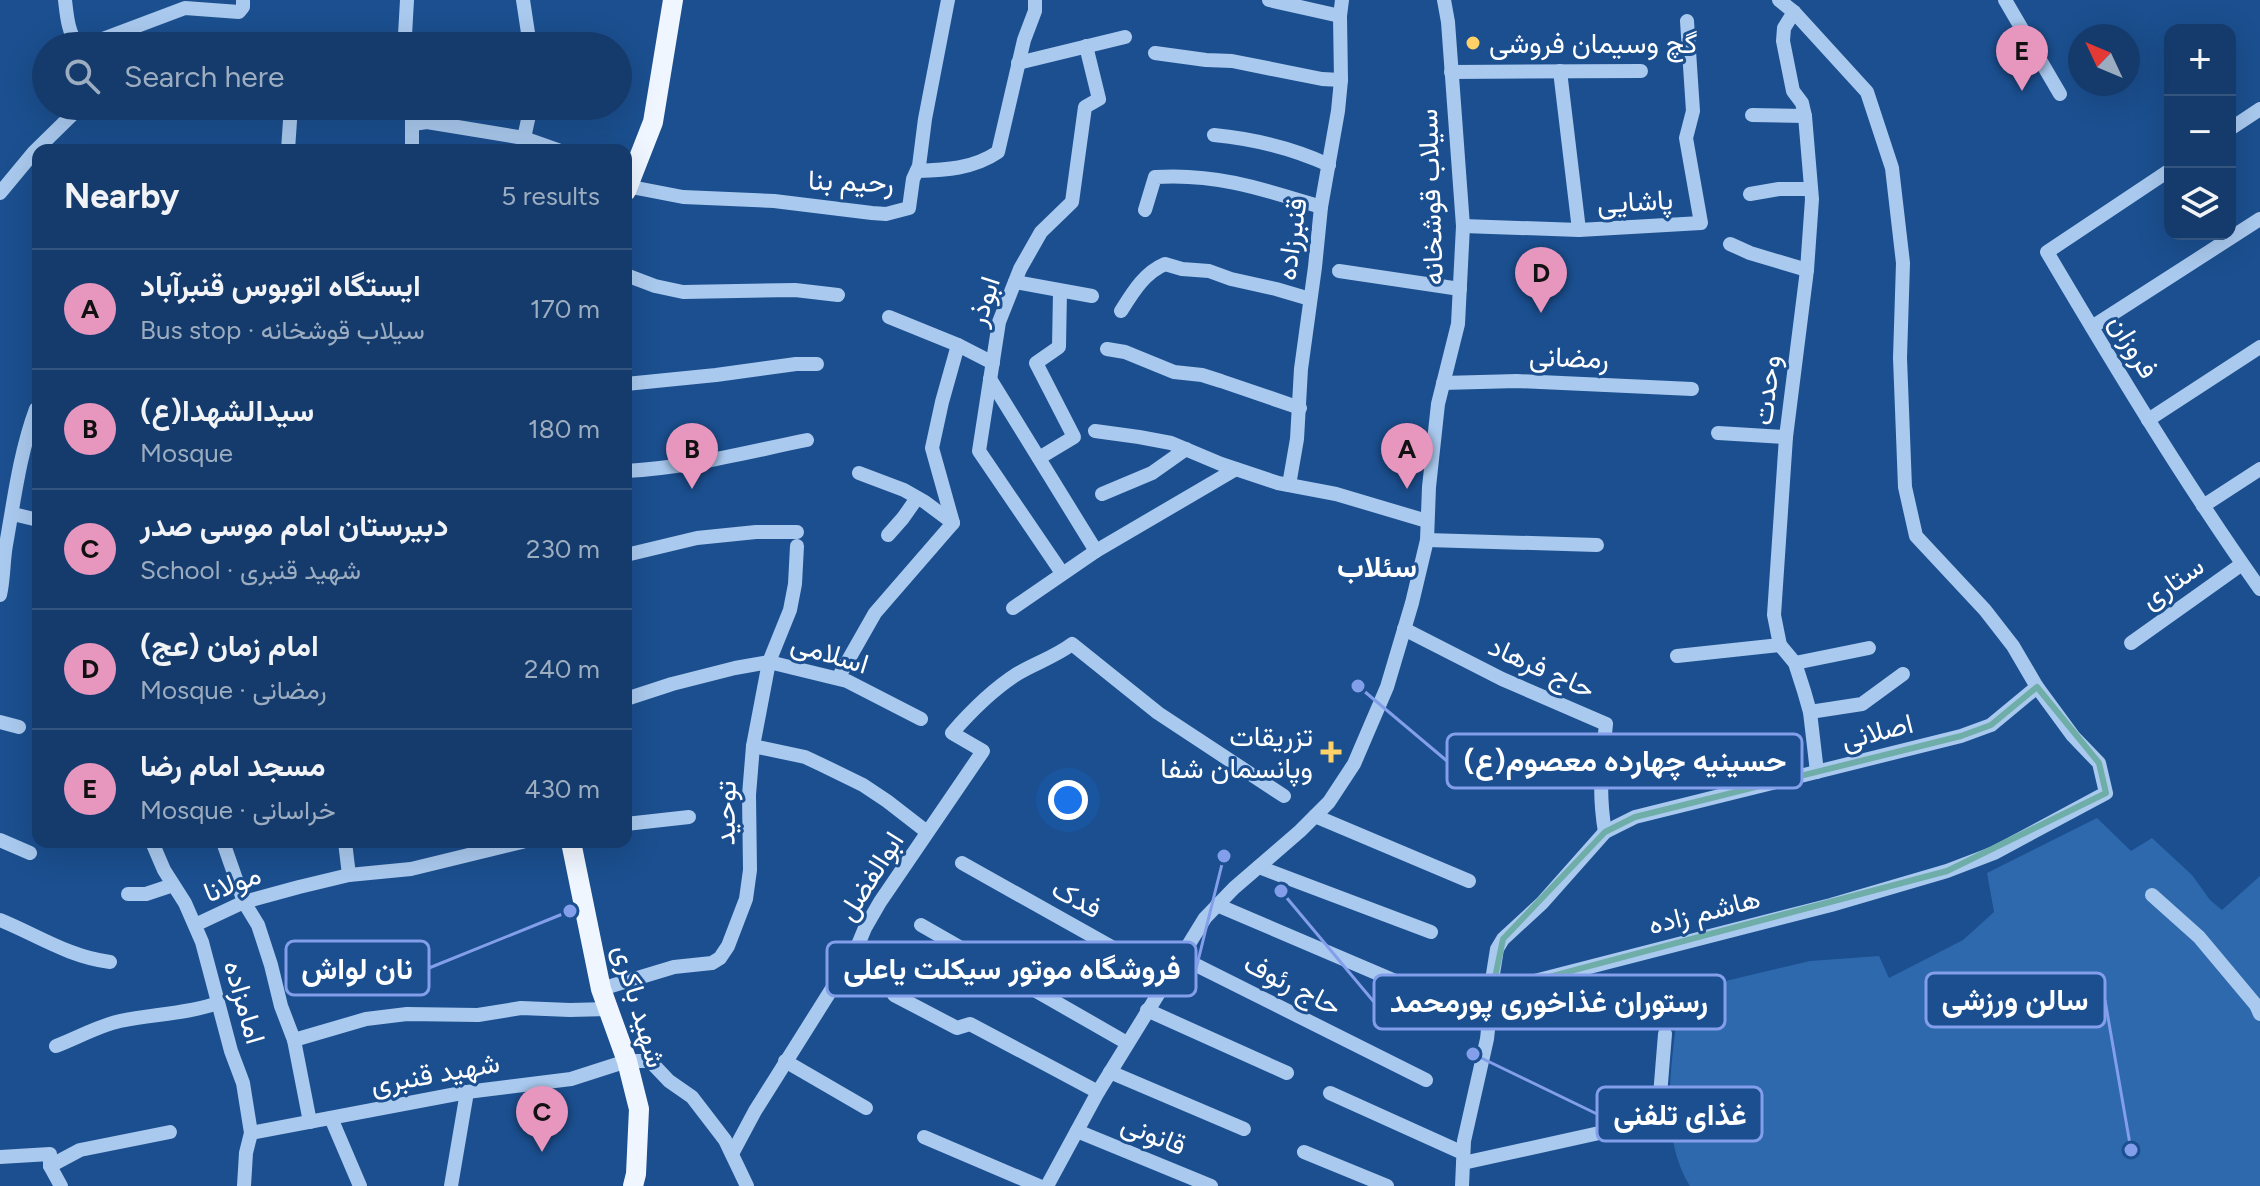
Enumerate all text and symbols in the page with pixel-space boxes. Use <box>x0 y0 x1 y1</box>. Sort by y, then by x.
north arrow <box>2068 24 2140 96</box>
map controls <box>2164 24 2236 240</box>
button: + <box>2164 24 2236 96</box>
pin: E <box>1996 25 2048 91</box>
place label: گچ وسیمان فروشی <box>1489 26 1697 63</box>
search box <box>32 32 632 120</box>
marker: گچ وسیمان فروشی <box>1464 34 1482 52</box>
icon: search <box>60 54 104 98</box>
text: Search here <box>124 58 284 95</box>
button: − <box>2164 96 2236 168</box>
street label: سیلاب قوشخانه <box>1410 108 1451 286</box>
street label: رحیم بنا <box>807 163 895 201</box>
button: layers <box>2164 168 2236 240</box>
text: Nearby <box>64 176 179 217</box>
text: 5 results <box>501 180 600 212</box>
street label: پاشایی <box>1596 182 1674 222</box>
street label: قنبرزاده <box>1268 196 1315 283</box>
pin: D <box>1515 247 1567 313</box>
text: ایستگاه اتوبوس قنبرآباد <box>140 267 421 304</box>
street label: ابوذر <box>959 272 1008 331</box>
text: A <box>81 293 99 325</box>
text: 170 m <box>530 293 600 325</box>
street label: فروزان <box>2101 308 2166 385</box>
text: Bus stop · سیلاب قوشخانه <box>140 314 425 346</box>
street label: رمضانی <box>1528 339 1610 376</box>
street label: وحدت <box>1745 353 1788 427</box>
text: سیدالشهدا(ع) <box>140 392 314 429</box>
text: B <box>82 413 98 445</box>
text: 180 m <box>528 413 600 445</box>
pin: B <box>666 423 718 489</box>
pin: A <box>1381 423 1433 489</box>
text: Mosque <box>140 437 233 469</box>
text: دبیرستان امام موسی صدر <box>140 507 448 544</box>
text: C <box>81 533 99 565</box>
text: 230 m <box>526 533 600 565</box>
district label: سئلاب <box>1337 548 1417 585</box>
street label: ستاری <box>2134 548 2211 617</box>
text: School · شهید قنبری <box>140 554 361 586</box>
street label: اسلامی <box>787 625 873 681</box>
text: امام زمان (عج) <box>140 627 319 664</box>
street label: حاج فرهاد <box>1482 628 1601 707</box>
text: D <box>81 653 99 685</box>
text: 240 m <box>524 653 600 685</box>
text: Mosque · رمضانی <box>140 674 327 706</box>
street label: اصلانی <box>1837 706 1917 756</box>
place label: تزریقات وپانسمان شفا <box>1160 719 1313 787</box>
callout: حسینیه چهارده معصوم(ع) <box>1447 734 1802 788</box>
marker: تزریقات وپانسمان شفا <box>1320 741 1342 763</box>
text: حسینیه چهارده معصوم(ع) <box>1464 742 1786 781</box>
text: مسجد امام رضا <box>140 747 326 784</box>
text: E <box>82 773 98 805</box>
text: 430 m <box>524 773 600 805</box>
street label: توحید <box>707 780 744 846</box>
your location <box>1048 780 1088 820</box>
text: Mosque · خراسانی <box>140 794 336 826</box>
street label: ابوالفضل <box>829 825 911 927</box>
street label: مولانا <box>199 857 266 910</box>
street label: فدک <box>1046 871 1108 925</box>
street label: هاشم زاده <box>1645 881 1764 943</box>
street label: شهید باکری <box>605 940 674 1072</box>
callout: نان لواش <box>286 941 429 995</box>
callout: فروشگاه موتور سیکلت یاعلی <box>827 942 1196 996</box>
street label: حاج رئوف <box>1238 945 1347 1025</box>
text: نان لواش <box>301 950 413 987</box>
text: فروشگاه موتور سیکلت یاعلی <box>843 950 1181 987</box>
street label: امامزاده <box>216 956 273 1048</box>
callout: سالن ورزشی <box>1926 973 2105 1027</box>
callout: رستوران غذاخوری پورمحمد <box>1374 975 1725 1029</box>
text: سالن ورزشی <box>1942 981 2088 1018</box>
text: رستوران غذاخوری پورمحمد <box>1390 983 1708 1022</box>
street label: شهید قنبری <box>368 1045 502 1102</box>
pin: C <box>516 1086 568 1152</box>
callout: غذای تلفنی <box>1597 1087 1762 1141</box>
text: غذای تلفنی <box>1613 1096 1747 1133</box>
street label: قانونی <box>1116 1106 1191 1163</box>

